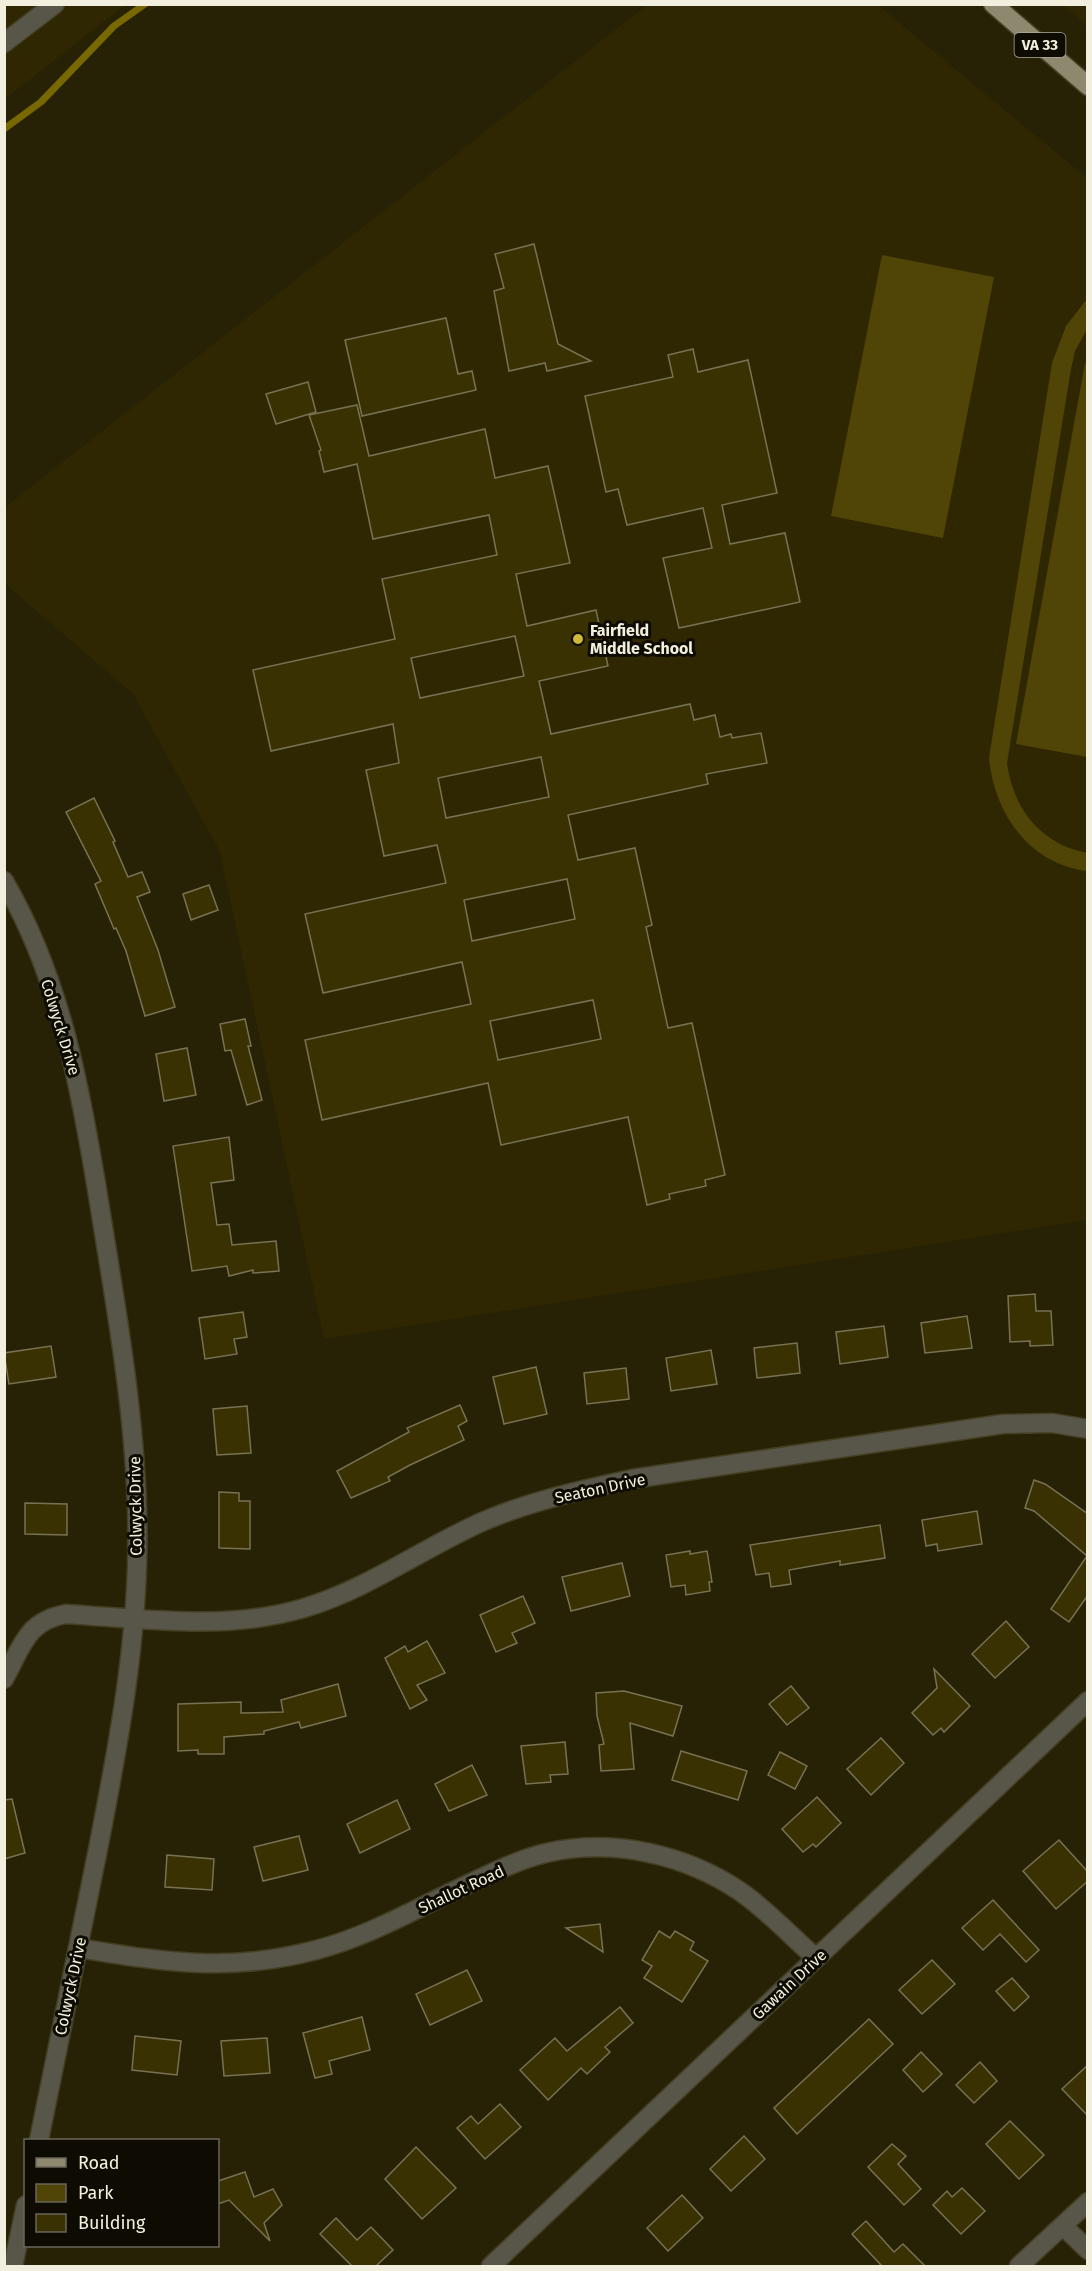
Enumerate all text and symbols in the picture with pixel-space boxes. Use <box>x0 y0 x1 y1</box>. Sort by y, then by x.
road number: VA 33 <box>1014 33 1066 57</box>
place label: Fairfield Middle School <box>590 621 693 658</box>
marker: Fairfield Middle School <box>571 632 585 646</box>
street label: Colwyck Drive <box>37 977 84 1078</box>
street label: Colwyck Drive <box>125 1456 146 1556</box>
street label: Seaton Drive <box>553 1470 647 1507</box>
street label: Shallot Road <box>415 1861 507 1918</box>
street label: Colwyck Drive <box>51 1935 90 2037</box>
street label: Gawain Drive <box>748 1945 830 2023</box>
legend <box>24 2139 219 2247</box>
text: Road <box>78 2152 120 2174</box>
text: Park <box>78 2182 114 2204</box>
text: Building <box>78 2212 146 2234</box>

